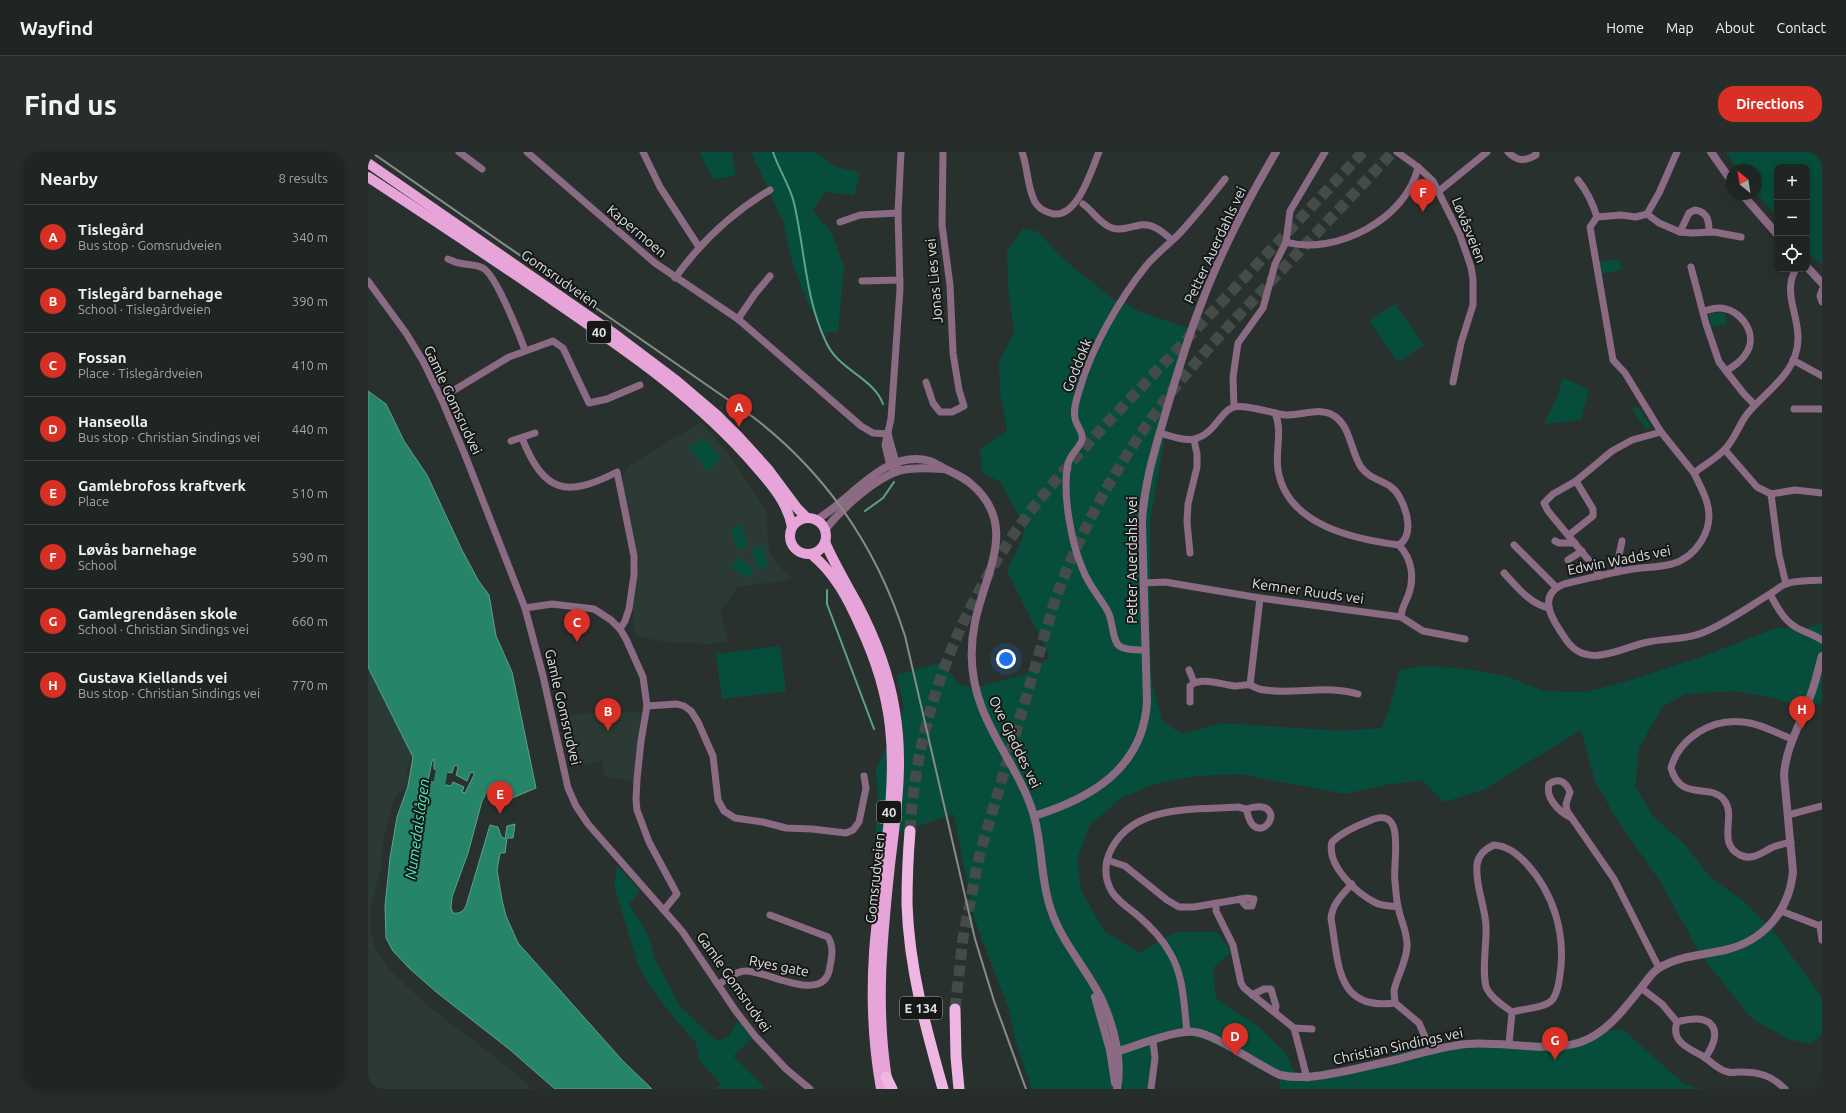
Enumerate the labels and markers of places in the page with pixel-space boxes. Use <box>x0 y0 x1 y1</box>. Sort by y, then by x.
pin: F <box>1410 179 1436 212</box>
pin: A <box>726 394 752 427</box>
pin: C <box>564 609 590 642</box>
pin: H <box>1789 696 1815 729</box>
pin: B <box>595 698 621 731</box>
pin: E <box>487 781 513 814</box>
pin: D <box>1222 1023 1248 1056</box>
pin: G <box>1542 1027 1568 1060</box>

